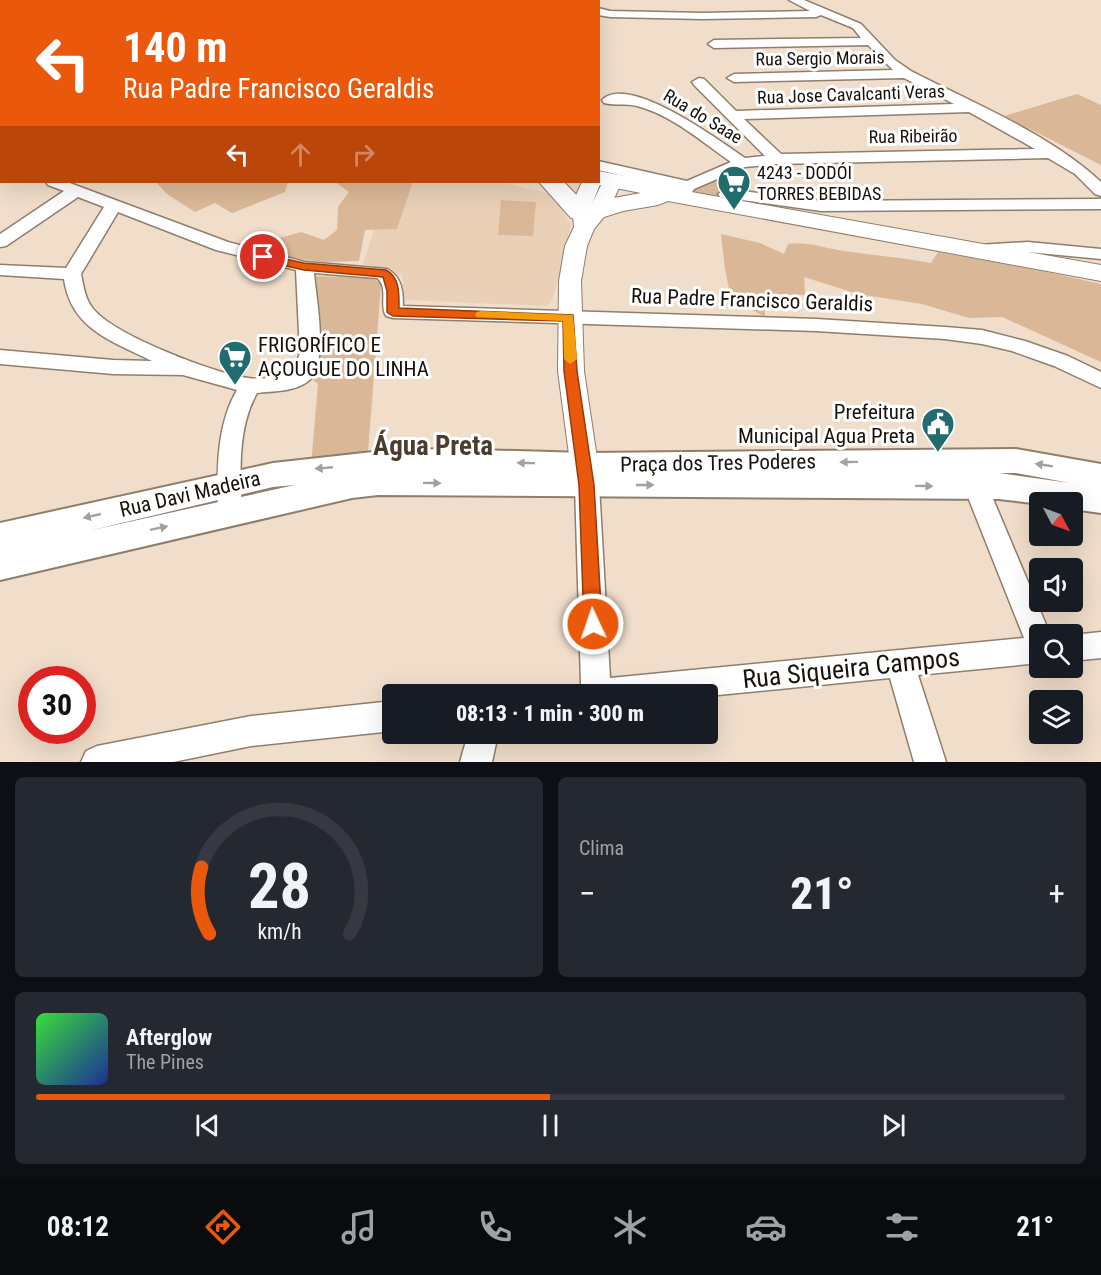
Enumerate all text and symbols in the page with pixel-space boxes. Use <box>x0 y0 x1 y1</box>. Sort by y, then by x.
text: 140 m <box>123 23 228 72</box>
icon: left <box>24 24 102 102</box>
street label: Rua Sergio Morais <box>755 46 885 70</box>
text: Rua Padre Francisco Geraldis <box>123 73 434 105</box>
street label: Rua Jose Cavalcanti Veras <box>757 80 945 108</box>
street label: Rua do Saae <box>660 84 746 148</box>
street label: Rua Ribeirão <box>868 125 958 147</box>
icon: left <box>221 138 254 171</box>
icon: ahead <box>284 138 317 171</box>
icon: right <box>347 138 380 171</box>
place label: 4243 - DODÓI TORRES BEBIDAS <box>757 162 881 204</box>
supermarket icon: 4243 - DODÓI TORRES BEBIDAS <box>716 164 752 211</box>
pin <box>237 231 288 282</box>
icon: arrive <box>246 240 279 273</box>
street label: Rua Padre Francisco Geraldis <box>631 284 873 316</box>
place label: FRIGORÍFICO E AÇOUGUE DO LINHA <box>258 333 429 381</box>
supermarket icon: FRIGORÍFICO E AÇOUGUE DO LINHA <box>217 339 253 386</box>
place label: Prefeitura Municipal Agua Preta <box>738 400 915 448</box>
public building icon: Prefeitura Municipal Agua Preta <box>920 406 956 453</box>
district label: Água Preta <box>373 429 493 462</box>
street label: Praça dos Tres Poderes <box>620 449 816 477</box>
one-way arrow <box>839 457 858 467</box>
one-way arrow <box>517 458 536 467</box>
one-way arrow <box>1034 461 1053 470</box>
one-way arrow <box>314 463 333 473</box>
street label: Rua Davi Madeira <box>117 466 263 522</box>
one-way arrow <box>423 478 442 488</box>
one-way arrow <box>636 480 655 490</box>
one-way arrow <box>915 481 934 491</box>
north arrow <box>1029 492 1083 546</box>
map controls <box>1029 492 1083 744</box>
one-way arrow <box>83 512 101 522</box>
one-way arrow <box>150 523 169 532</box>
button: sound <box>1029 558 1083 612</box>
position arrow <box>561 592 625 656</box>
button: search <box>1029 624 1083 678</box>
street label: Rua Siqueira Campos <box>741 642 961 694</box>
speed limit sign: 30 <box>18 666 96 744</box>
button: layers <box>1029 690 1083 744</box>
text: 08:13 · 1 min · 300 m <box>456 701 644 726</box>
text: Clima <box>579 836 624 860</box>
text: 28 <box>247 850 311 923</box>
text: 21° <box>790 867 854 920</box>
text: − <box>579 874 596 913</box>
text: + <box>1049 874 1065 913</box>
text: km/h <box>257 919 301 944</box>
text: Afterglow <box>126 1025 212 1050</box>
text: The Pines <box>126 1050 204 1074</box>
icon: previous <box>191 1109 224 1142</box>
icon: pause <box>534 1109 567 1142</box>
icon: next <box>877 1109 910 1142</box>
icon: directions <box>202 1206 244 1248</box>
icon: music <box>338 1206 380 1248</box>
icon: phone <box>474 1206 516 1248</box>
icon: climate <box>609 1206 651 1248</box>
icon: car <box>745 1206 787 1248</box>
icon: filters <box>881 1206 923 1248</box>
text: 08:12 <box>47 1211 109 1243</box>
text: 21° <box>1016 1211 1054 1243</box>

